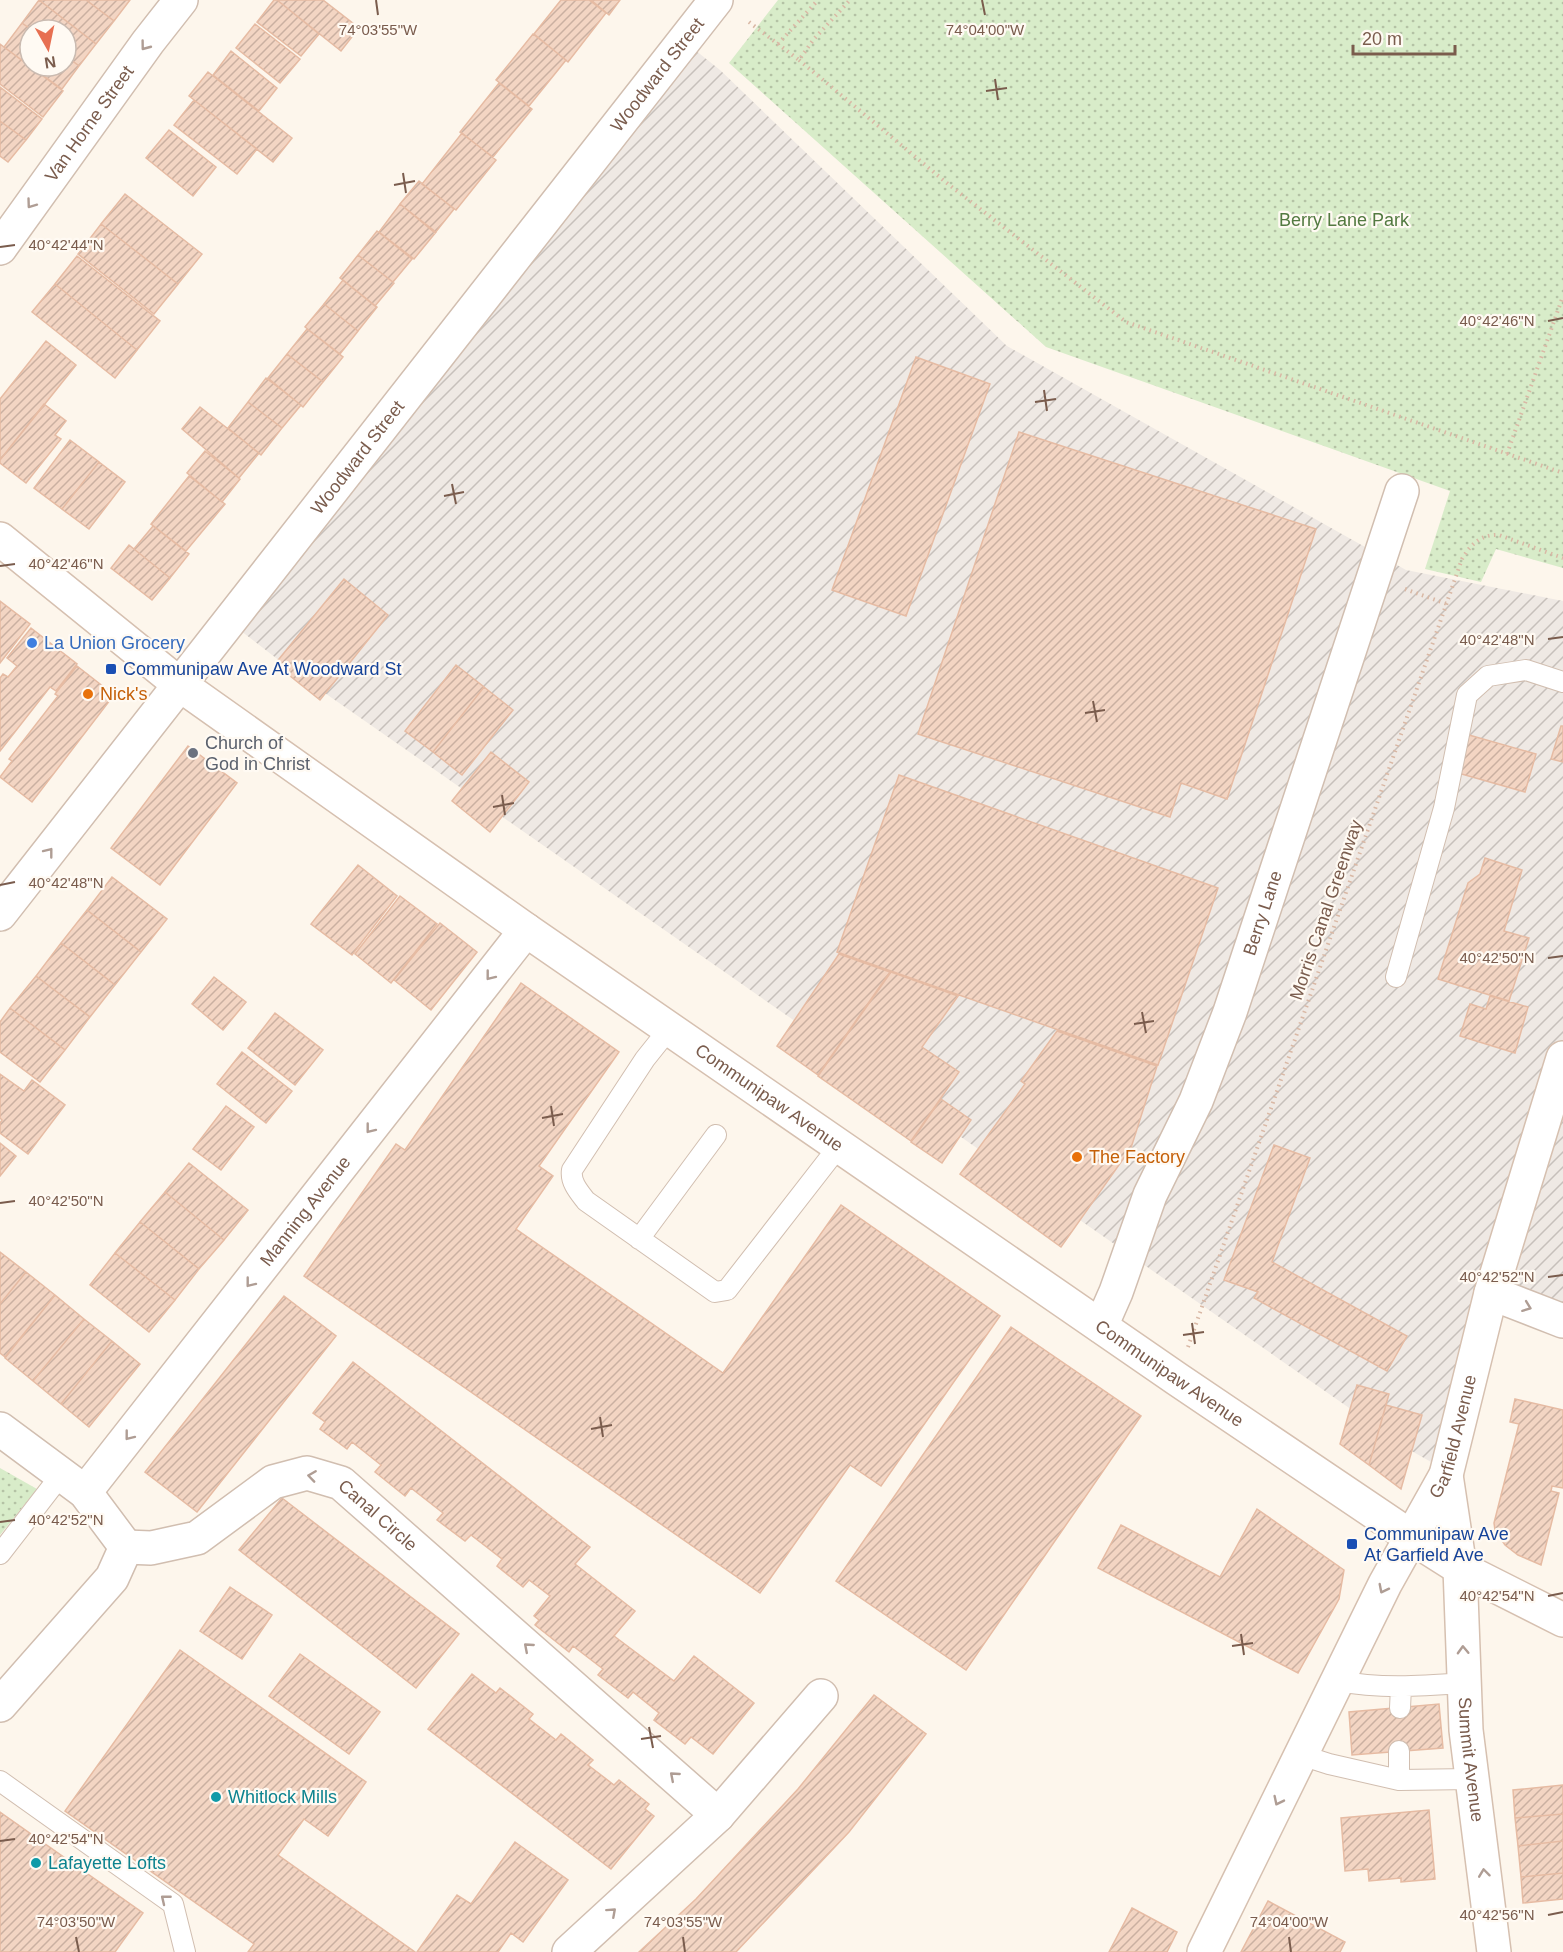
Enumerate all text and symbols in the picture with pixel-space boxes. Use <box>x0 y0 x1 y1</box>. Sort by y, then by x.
street label: Woodward Street <box>607 14 708 136</box>
north arrow <box>18 18 78 78</box>
scale bar <box>1353 18 1455 56</box>
text: 74°03'55"W <box>339 21 418 38</box>
text: 74°04'00"W <box>946 21 1025 38</box>
text: 20 m <box>1362 29 1402 49</box>
one-way arrow <box>141 39 152 50</box>
text: N <box>43 53 57 72</box>
street label: Van Horne Street <box>41 62 138 186</box>
one-way arrow <box>27 198 38 209</box>
park label: Berry Lane Park <box>1279 210 1410 230</box>
text: 40°42'44"N <box>28 236 104 253</box>
text: 40°42'46"N <box>1459 312 1535 329</box>
street label: Woodward Street <box>307 397 408 518</box>
text: 40°42'46"N <box>28 555 104 572</box>
text: 40°42'48"N <box>1459 631 1535 648</box>
place label: La Union Grocery <box>44 633 185 653</box>
marker: La Union Grocery <box>25 636 39 650</box>
place label: Communipaw Ave At Woodward St <box>123 659 401 679</box>
marker: Communipaw Ave At Woodward St <box>104 662 118 676</box>
place label: Nick's <box>100 684 147 704</box>
marker: Nick's <box>81 687 95 701</box>
place label: Church of God in Christ <box>205 733 310 774</box>
marker: Church of God in Christ <box>186 746 200 760</box>
street label: Morris Canal Greenway <box>1286 817 1366 1003</box>
one-way arrow <box>41 847 52 858</box>
street label: Berry Lane <box>1239 868 1286 958</box>
text: 40°42'48"N <box>28 874 104 891</box>
text: 40°42'50"N <box>1459 949 1535 966</box>
one-way arrow <box>487 969 498 980</box>
street label: Communipaw Avenue <box>691 1040 847 1156</box>
one-way arrow <box>366 1123 377 1134</box>
place label: The Factory <box>1089 1147 1185 1167</box>
marker: The Factory <box>1070 1150 1084 1164</box>
street label: Manning Avenue <box>256 1152 355 1270</box>
text: 40°42'50"N <box>28 1192 104 1209</box>
text: 40°42'52"N <box>1459 1268 1535 1285</box>
one-way arrow <box>246 1276 257 1287</box>
one-way arrow <box>1521 1300 1532 1312</box>
street label: Communipaw Avenue <box>1092 1316 1247 1431</box>
street label: Garfield Avenue <box>1425 1373 1480 1502</box>
one-way arrow <box>126 1429 137 1440</box>
one-way arrow <box>307 1471 317 1483</box>
street label: Canal Circle <box>334 1475 421 1555</box>
text: 40°42'52"N <box>28 1511 104 1528</box>
place label: Communipaw Ave At Garfield Ave <box>1364 1524 1509 1565</box>
marker: Communipaw Ave At Garfield Ave <box>1345 1537 1359 1551</box>
one-way arrow <box>1379 1582 1390 1593</box>
text: 40°42'54"N <box>1459 1587 1535 1604</box>
one-way arrow <box>524 1644 535 1655</box>
one-way arrow <box>1457 1646 1469 1655</box>
street label: Summit Avenue <box>1455 1697 1488 1823</box>
one-way arrow <box>670 1772 681 1783</box>
place label: Whitlock Mills <box>228 1787 337 1807</box>
marker: Whitlock Mills <box>209 1790 223 1804</box>
one-way arrow <box>1274 1795 1286 1806</box>
text: 40°42'54"N <box>28 1830 104 1847</box>
place label: Lafayette Lofts <box>48 1853 166 1873</box>
marker: Lafayette Lofts <box>29 1856 43 1870</box>
one-way arrow <box>1478 1869 1491 1878</box>
one-way arrow <box>161 1896 172 1907</box>
text: 40°42'56"N <box>1459 1906 1535 1923</box>
one-way arrow <box>604 1909 615 1920</box>
text: 74°03'50"W <box>37 1913 116 1930</box>
text: 74°03'55"W <box>644 1913 723 1930</box>
text: 74°04'00"W <box>1250 1913 1329 1930</box>

